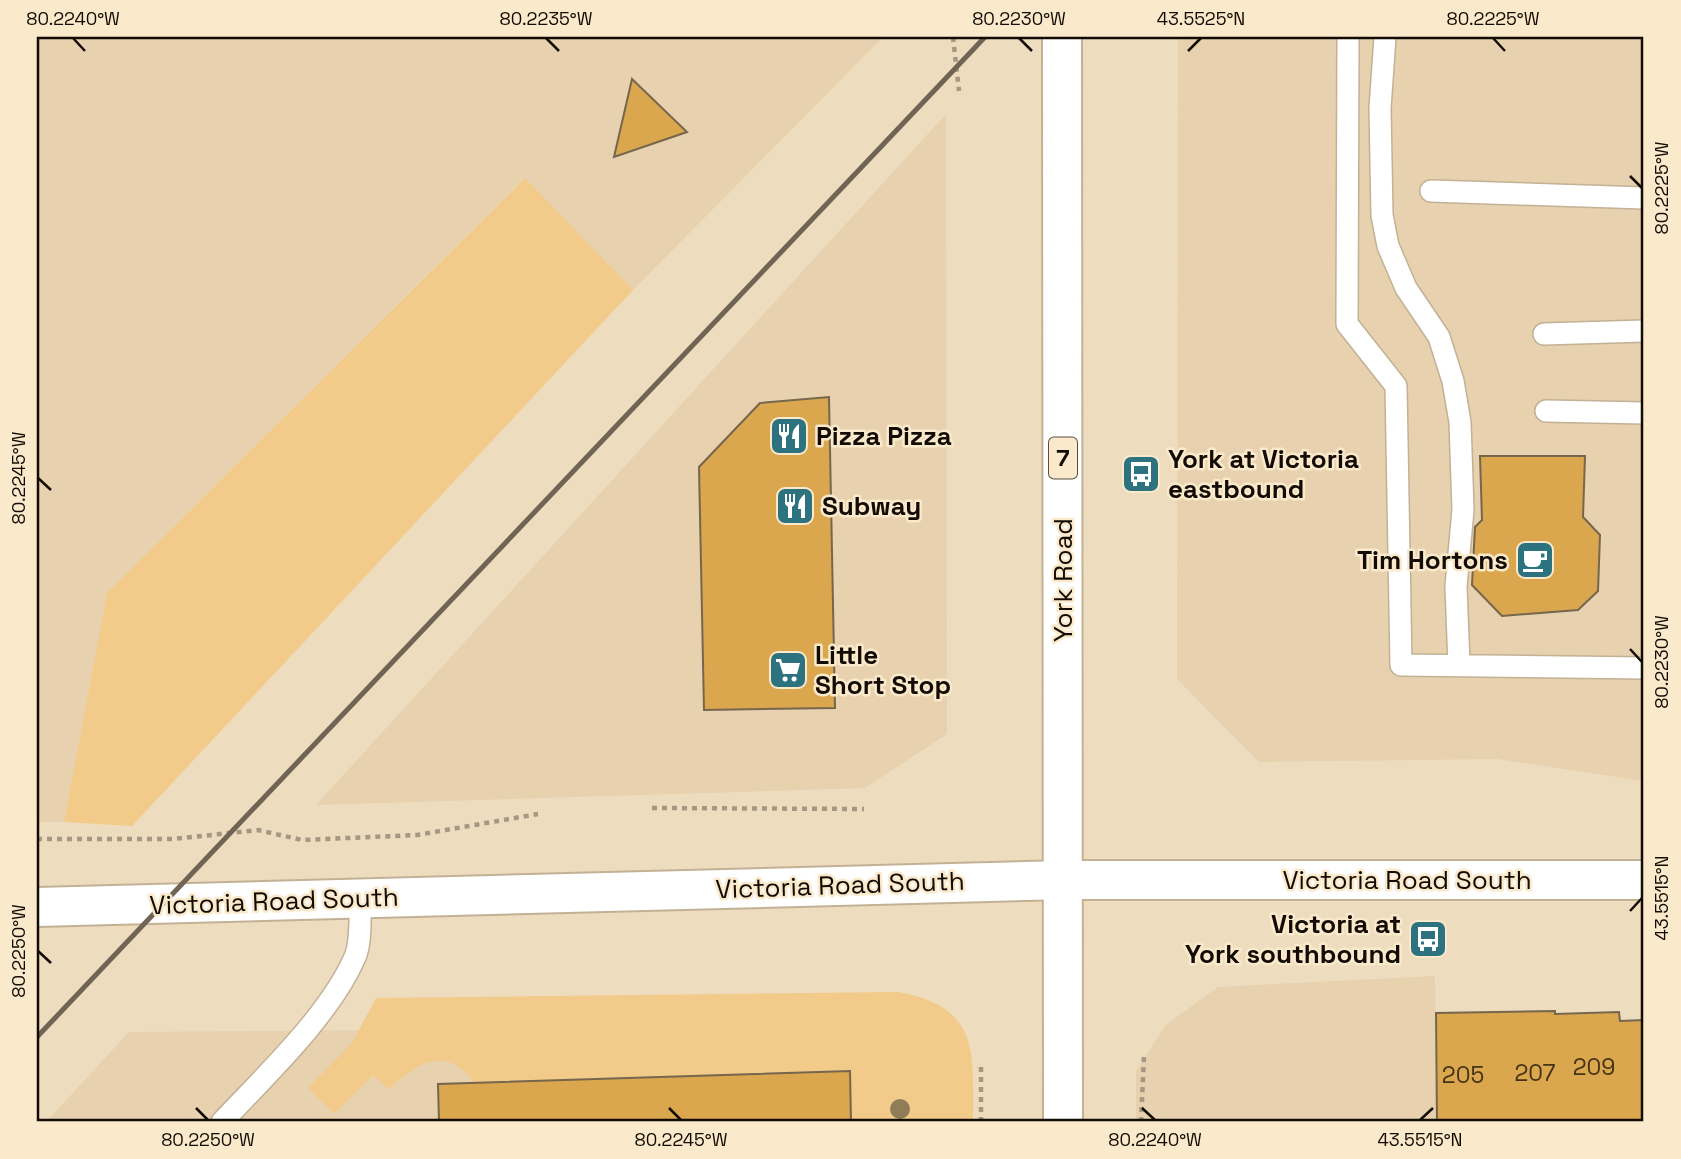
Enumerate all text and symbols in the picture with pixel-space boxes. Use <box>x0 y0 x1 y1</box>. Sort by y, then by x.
text: 80.2240°W <box>26 7 120 30</box>
text: 80.2235°W <box>500 7 593 30</box>
text: 80.2230°W <box>972 7 1066 30</box>
text: 43.5525°N <box>1157 7 1245 30</box>
text: 80.2225°W <box>1447 7 1540 30</box>
text: 80.2225°W <box>1650 141 1673 234</box>
restaurant icon: Pizza Pizza <box>768 415 810 457</box>
place label: Pizza Pizza <box>816 419 952 453</box>
text: 80.2245°W <box>7 431 30 524</box>
road number: 7 <box>1049 438 1077 478</box>
place label: York at Victoria eastbound <box>1168 442 1359 506</box>
bus stop icon: York at Victoria eastbound <box>1120 453 1162 495</box>
restaurant icon: Subway <box>774 485 816 527</box>
place label: Subway <box>822 489 921 523</box>
street label: York Road <box>1046 518 1080 642</box>
cafe icon: Tim Hortons <box>1514 539 1556 581</box>
place label: Tim Hortons <box>1357 543 1508 577</box>
text: 80.2230°W <box>1650 615 1673 709</box>
place label: Little Short Stop <box>815 638 951 702</box>
supermarket icon: Little Short Stop <box>767 649 809 691</box>
text: 43.5515°N <box>1650 855 1673 941</box>
street label: Victoria Road South <box>1282 863 1532 897</box>
street label: Victoria Road South <box>715 864 965 906</box>
street label: Victoria Road South <box>149 880 399 922</box>
text: 80.2250°W <box>7 904 30 998</box>
place label: Victoria at York southbound <box>1185 907 1401 971</box>
bus stop icon: Victoria at York southbound <box>1407 918 1449 960</box>
house number: 209 <box>1573 1052 1615 1082</box>
house number: 207 <box>1514 1058 1556 1088</box>
house number: 205 <box>1442 1060 1484 1090</box>
text: 80.2250°W <box>161 1128 255 1151</box>
text: 80.2245°W <box>635 1128 728 1151</box>
text: 80.2240°W <box>1108 1128 1202 1151</box>
text: 43.5515°N <box>1377 1128 1463 1151</box>

